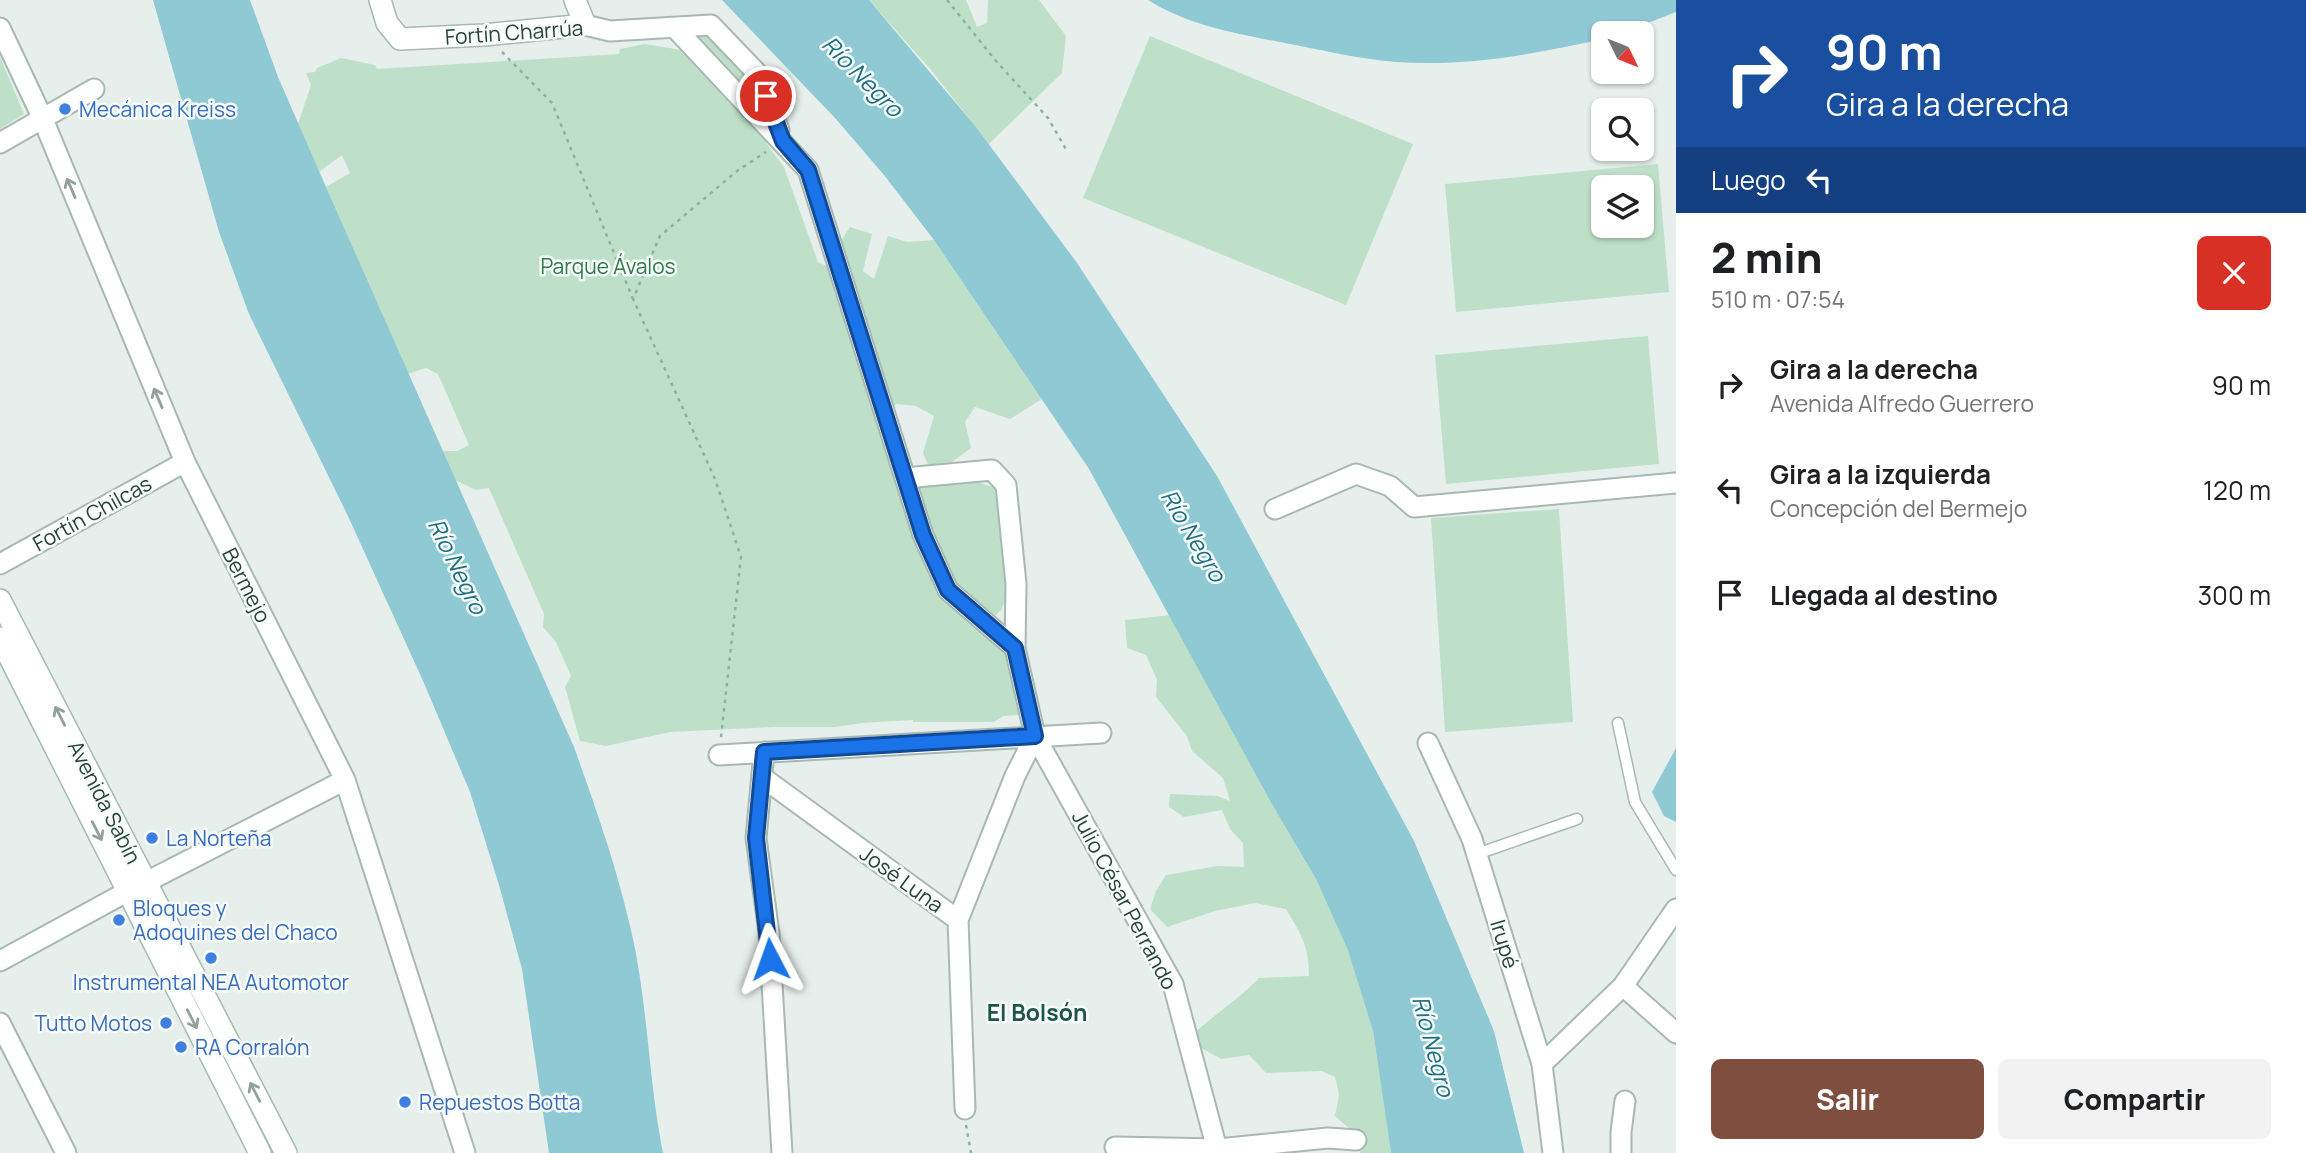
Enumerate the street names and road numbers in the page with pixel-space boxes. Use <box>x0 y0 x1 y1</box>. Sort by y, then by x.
street label: Fortín Charrúa <box>444 13 584 51</box>
street label: Fortín Chilcas <box>28 469 156 557</box>
street label: Bermejo <box>216 543 278 627</box>
street label: Avenida Sabín <box>62 736 148 868</box>
street label: Julio César Perrando <box>1066 806 1184 994</box>
street label: José Luna <box>855 839 949 919</box>
street label: Irupé <box>1484 916 1526 972</box>

